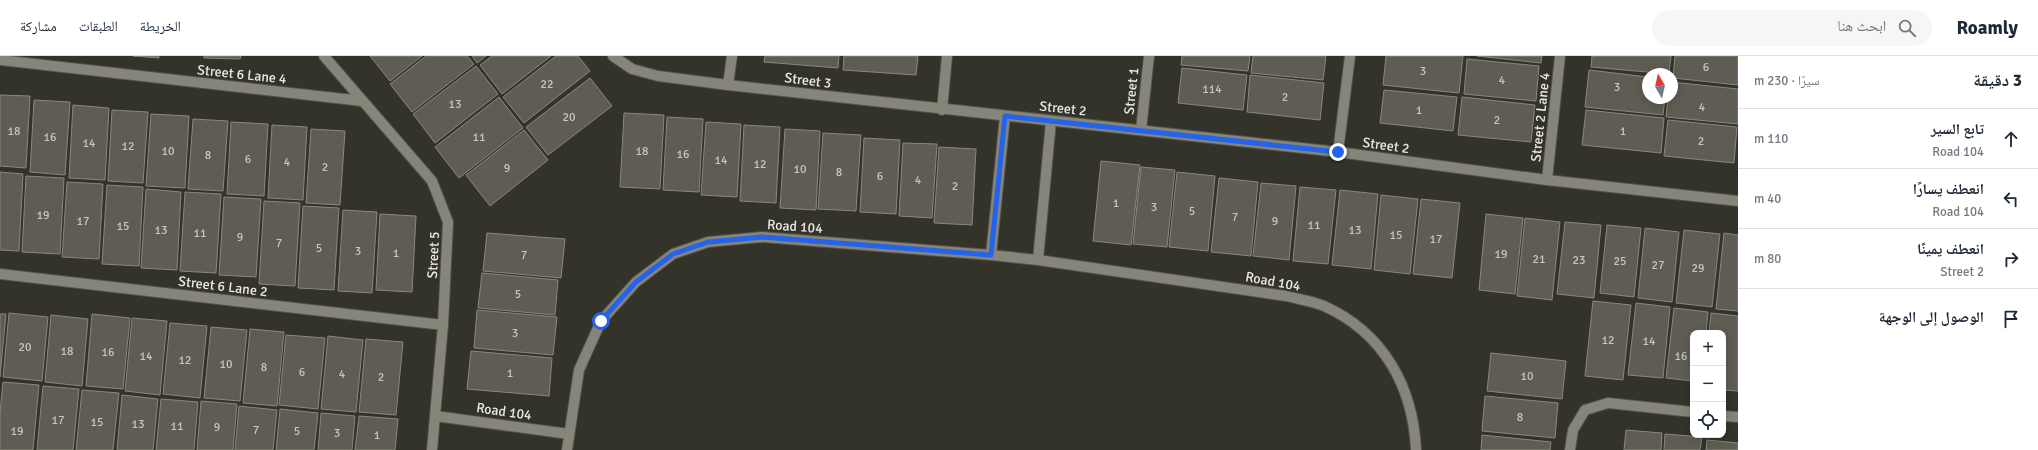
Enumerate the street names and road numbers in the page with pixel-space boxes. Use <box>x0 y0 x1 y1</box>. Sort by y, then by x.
street label: Street 6 Lane 4 <box>196 61 288 88</box>
street label: Street 1 <box>1121 67 1142 115</box>
street label: Street 3 <box>784 69 832 92</box>
street label: Street 2 Lane 4 <box>1527 71 1554 163</box>
street label: Street 2 <box>1039 98 1087 119</box>
street label: Street 2 <box>1361 134 1410 157</box>
street label: Road 104 <box>767 216 824 237</box>
street label: Street 5 <box>424 231 443 279</box>
street label: Road 104 <box>1244 268 1302 295</box>
street label: Street 6 Lane 2 <box>177 273 269 300</box>
street label: Road 104 <box>475 399 533 424</box>

